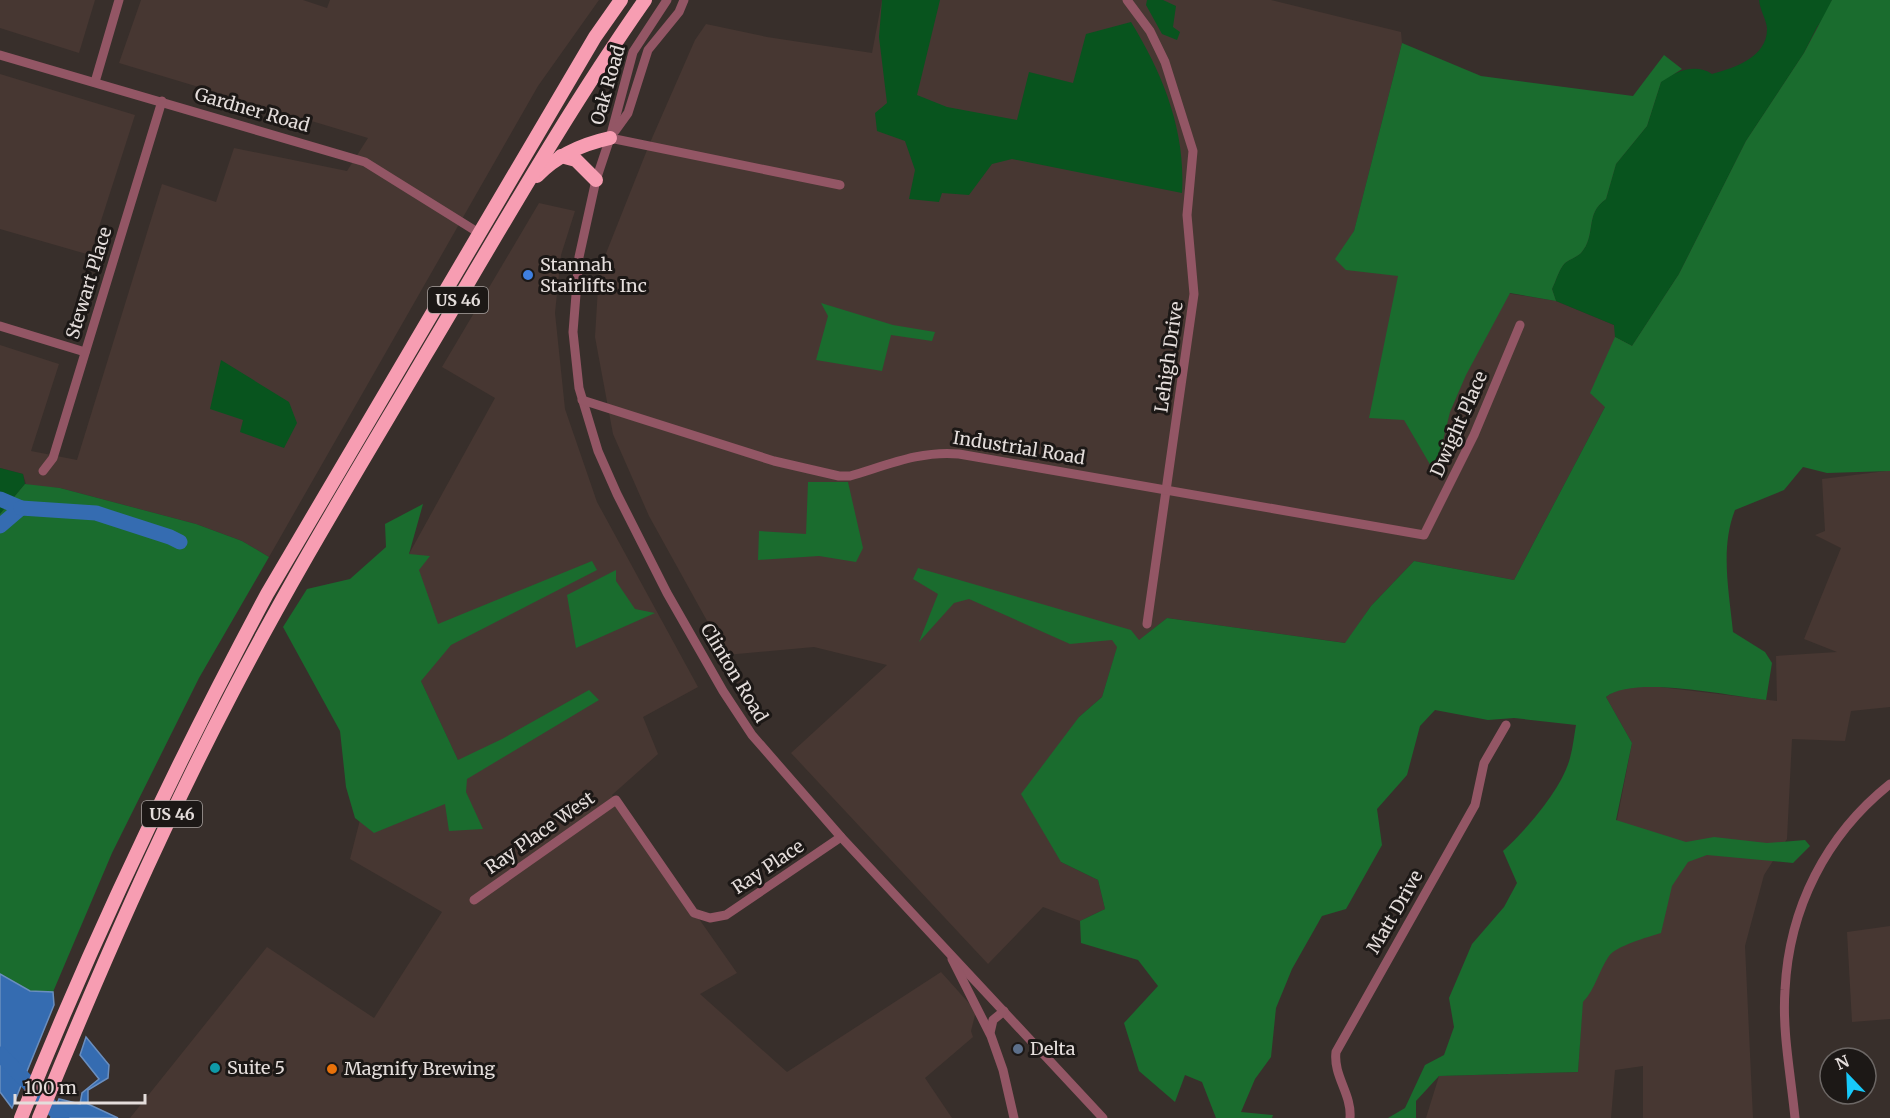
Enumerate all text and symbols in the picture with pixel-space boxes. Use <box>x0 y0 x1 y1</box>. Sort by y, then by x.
street label: Oak Road <box>585 42 630 127</box>
street label: Gardner Road <box>192 82 312 137</box>
street label: Stewart Place <box>61 224 116 342</box>
place label: Stannah Stairlifts Inc <box>540 253 647 297</box>
marker: Stannah Stairlifts Inc <box>521 268 535 282</box>
road number: US 46 <box>428 287 488 313</box>
street label: Lehigh Drive <box>1149 300 1188 414</box>
street label: Dwight Place <box>1425 367 1492 480</box>
street label: Industrial Road <box>951 426 1087 469</box>
street label: Clinton Road <box>696 619 773 727</box>
street label: Ray Place West <box>481 786 599 879</box>
road number: US 46 <box>142 801 202 827</box>
street label: Ray Place <box>727 834 808 899</box>
street label: Matt Drive <box>1361 866 1428 958</box>
place label: Delta <box>1030 1037 1076 1060</box>
marker: Delta <box>1011 1042 1025 1056</box>
north arrow <box>1818 1046 1878 1106</box>
text: N <box>1832 1050 1852 1074</box>
place label: Suite 5 <box>227 1056 285 1079</box>
place label: Magnify Brewing <box>344 1057 495 1080</box>
marker: Suite 5 <box>208 1061 222 1075</box>
marker: Magnify Brewing <box>325 1062 339 1076</box>
scale bar <box>15 1067 146 1105</box>
text: 100 m <box>24 1076 77 1099</box>

